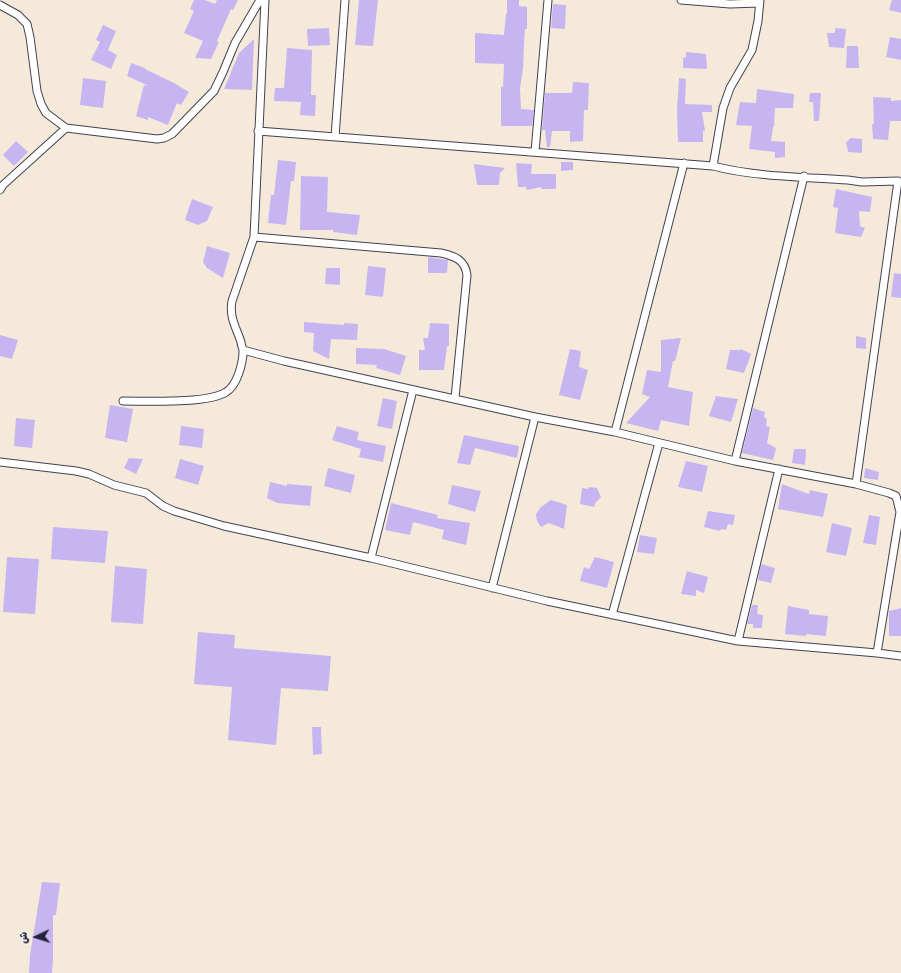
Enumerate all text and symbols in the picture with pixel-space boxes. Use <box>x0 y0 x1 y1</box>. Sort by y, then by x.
north arrow <box>16 917 56 957</box>
text: ش <box>15 931 33 945</box>

